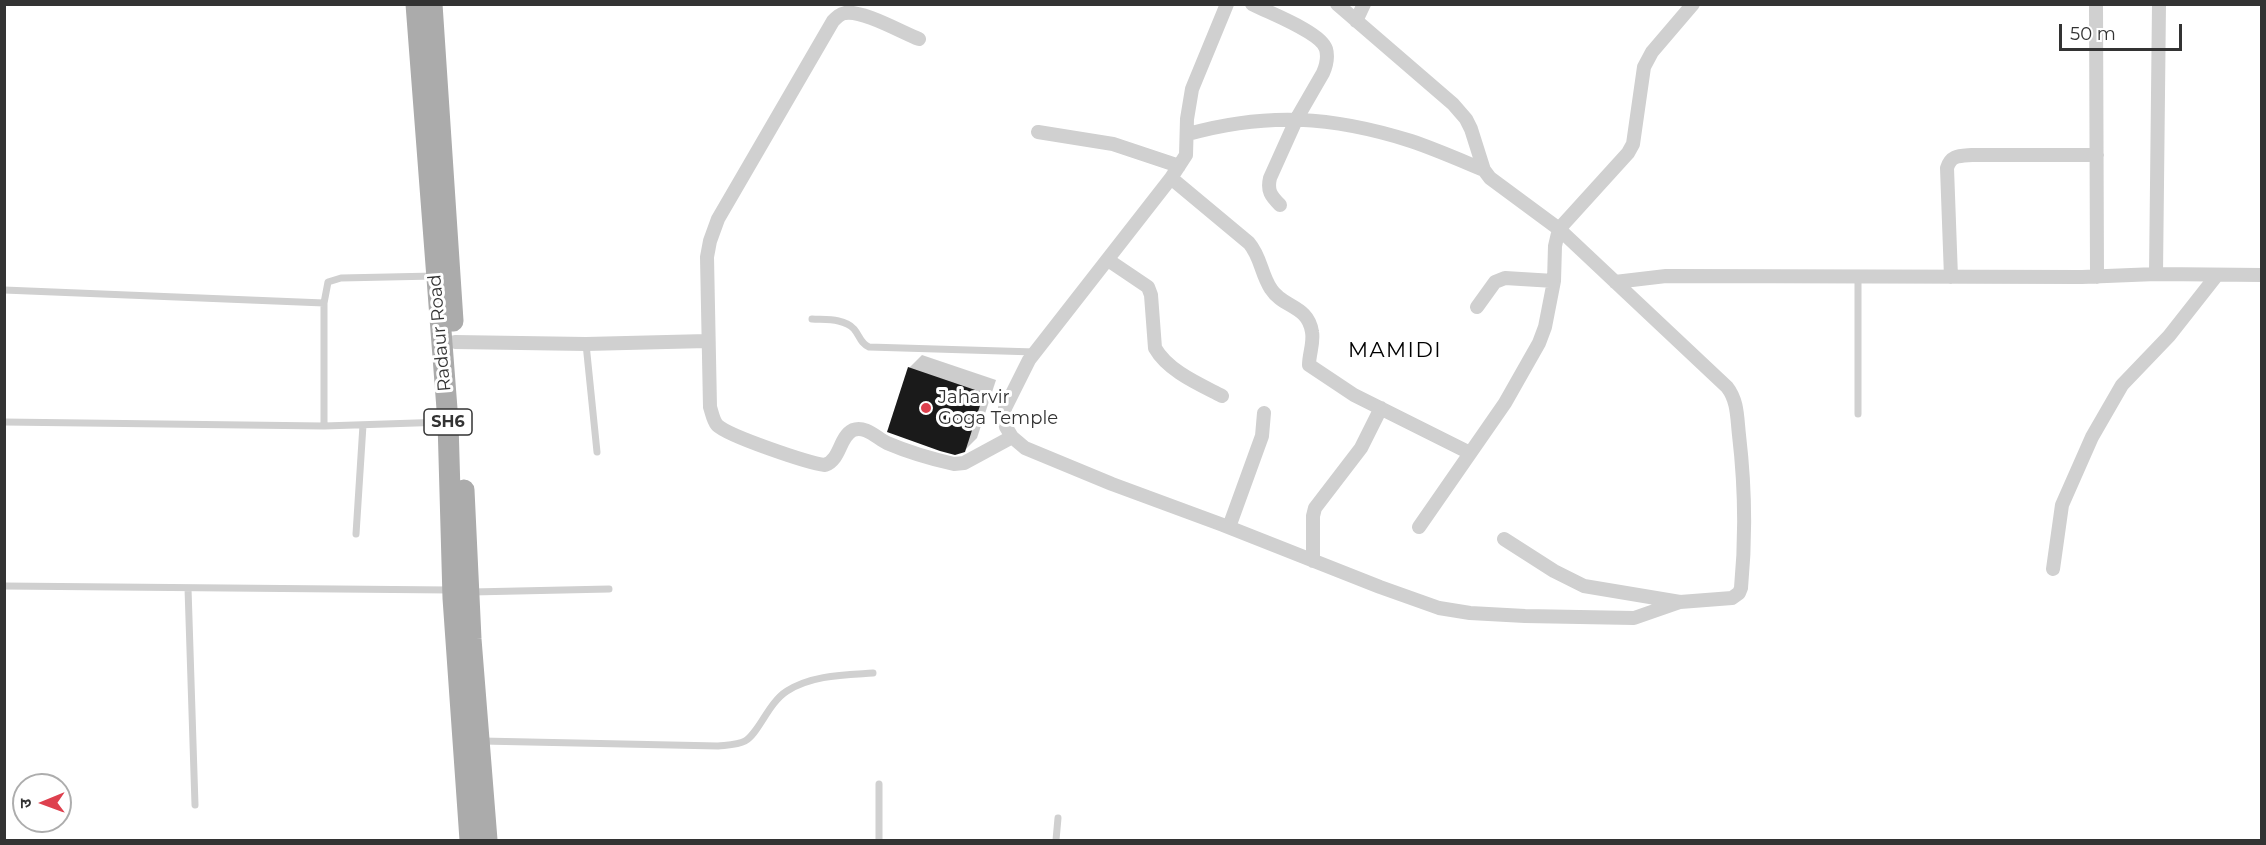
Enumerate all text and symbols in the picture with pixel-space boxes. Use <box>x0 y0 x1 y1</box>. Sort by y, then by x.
scale bar <box>2062 12 2185 50</box>
text: 50 m <box>2070 23 2116 45</box>
street label: Radaur Road <box>424 274 456 392</box>
district label: MAMIDI <box>1348 338 1442 364</box>
place label: Jaharvir Goga Temple <box>938 387 1058 430</box>
marker: Jaharvir Goga Temple <box>919 401 933 415</box>
road number: SH6 <box>424 409 472 435</box>
north arrow <box>12 773 72 833</box>
text: उ <box>16 798 35 808</box>

